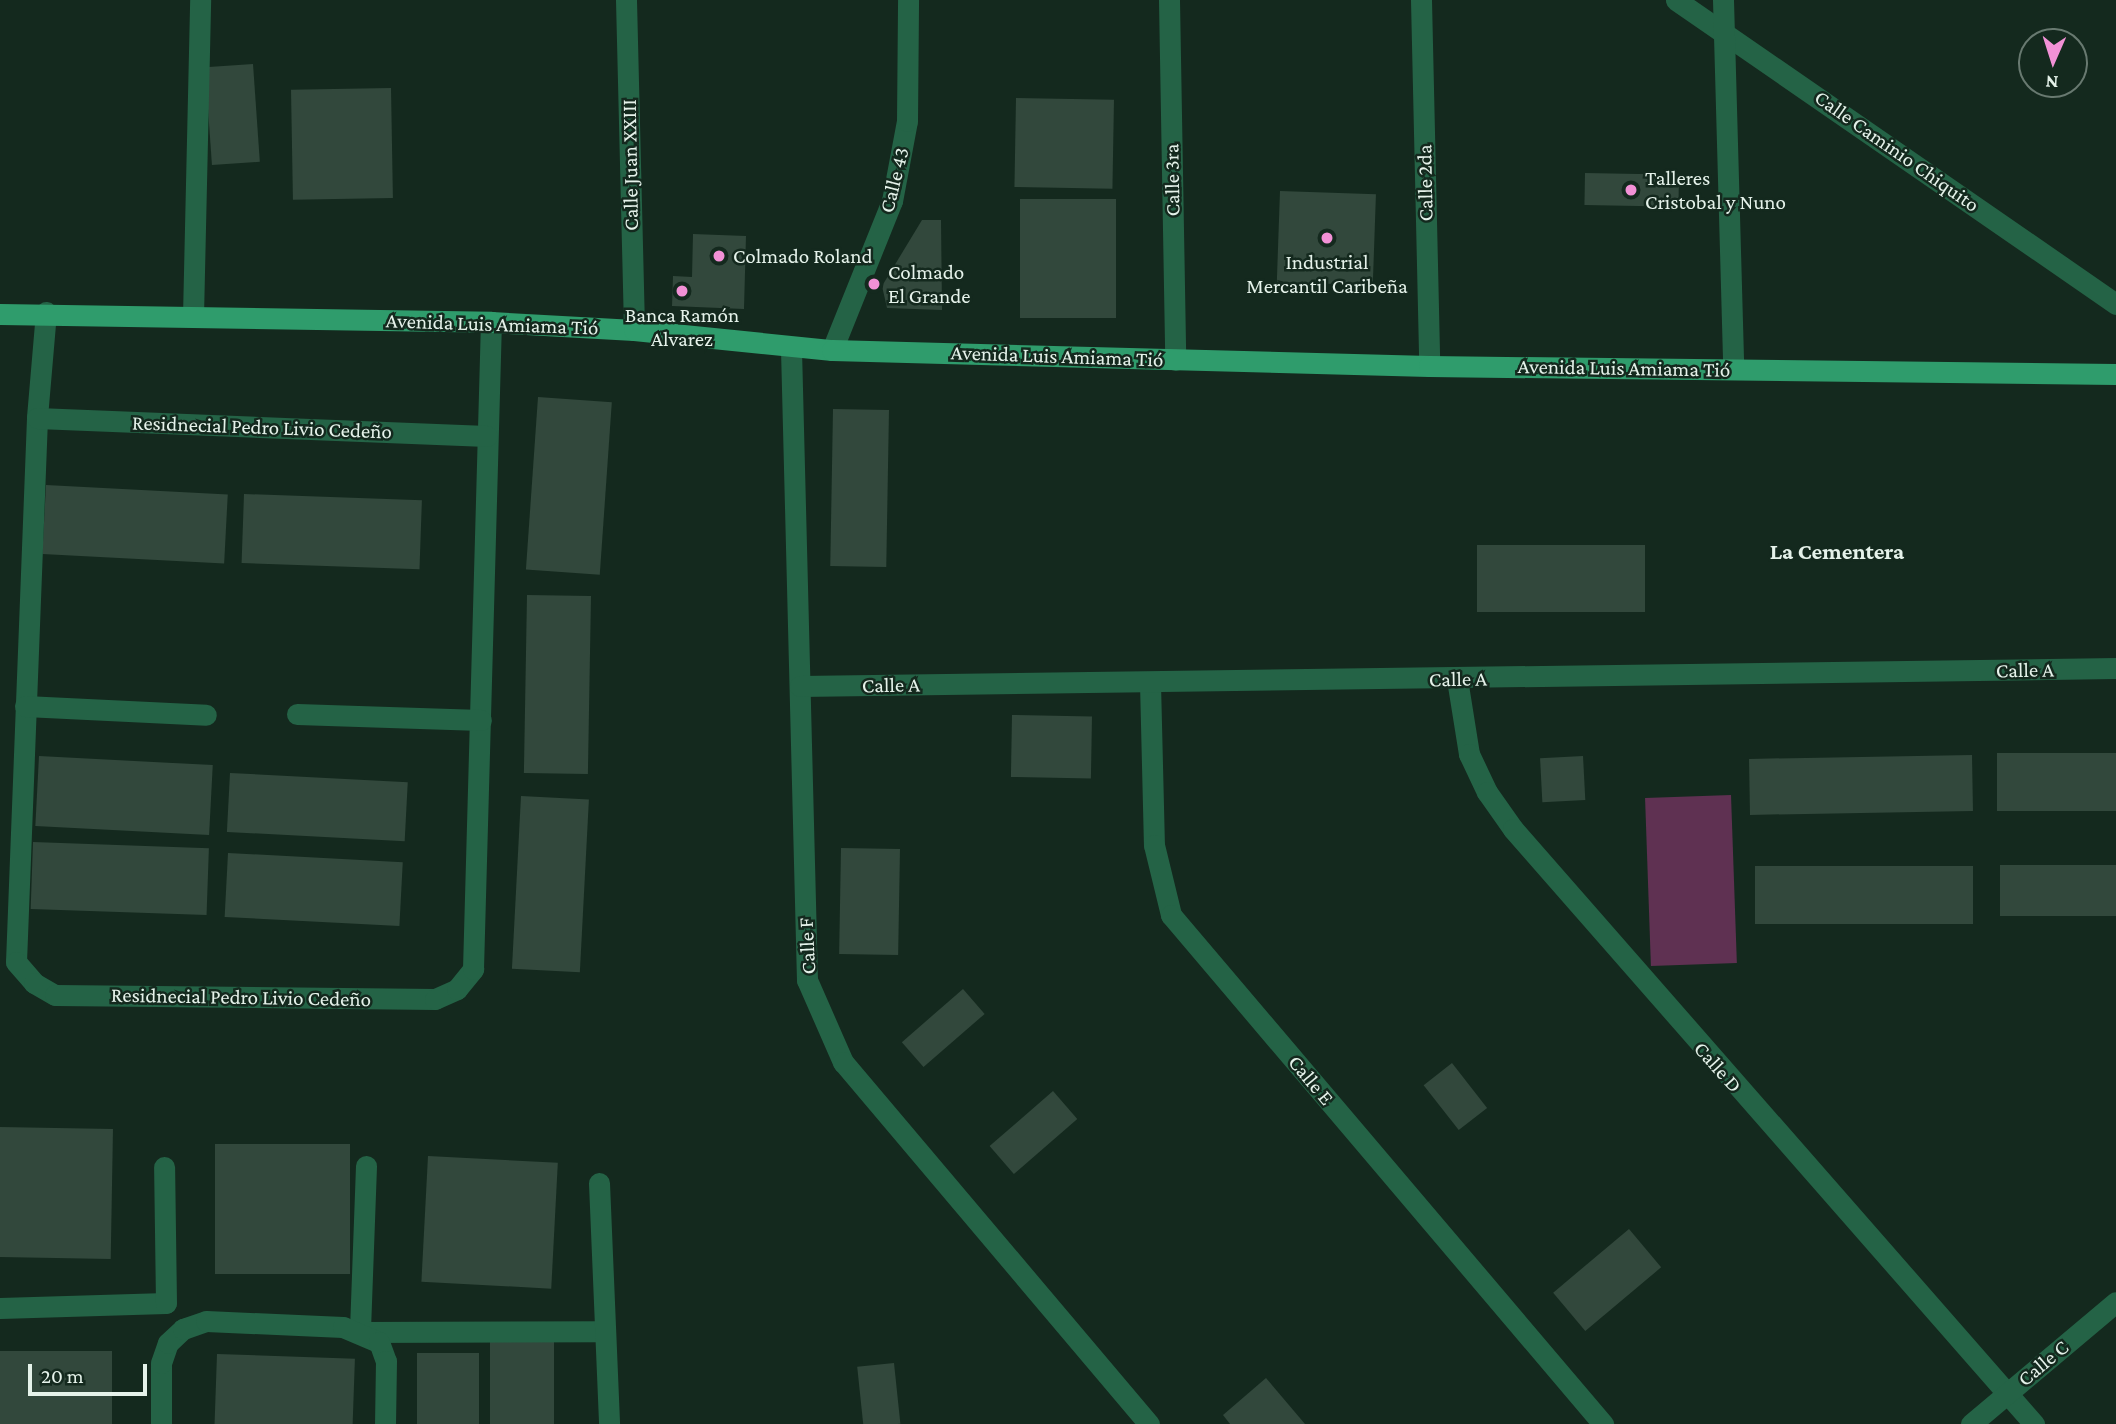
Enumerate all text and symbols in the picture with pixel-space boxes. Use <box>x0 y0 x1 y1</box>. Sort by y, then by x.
north arrow <box>2018 28 2088 98</box>
text: N <box>2045 72 2059 93</box>
street label: Calle Caminio Chiquito <box>1810 85 1984 217</box>
street label: Calle Juan XXIII <box>616 99 644 231</box>
street label: Calle 3ra <box>1159 143 1185 217</box>
street label: Calle 2da <box>1412 144 1438 222</box>
street label: Calle 43 <box>874 145 914 215</box>
place label: Talleres Cristobal y Nuno <box>1645 165 1786 215</box>
marker: Talleres Cristobal y Nuno <box>1623 182 1639 198</box>
marker: Industrial Mercantil Caribeña <box>1319 230 1335 246</box>
place label: Colmado Roland <box>733 243 873 269</box>
marker: Colmado Roland <box>711 248 727 264</box>
place label: Industrial Mercantil Caribeña <box>1246 249 1408 299</box>
place label: Colmado El Grande <box>888 259 970 309</box>
marker: Colmado El Grande <box>866 276 882 292</box>
marker: Banca Ramón Alvarez <box>674 283 690 299</box>
place label: Banca Ramón Alvarez <box>625 302 739 352</box>
street label: Avenida Luis Amiama Tió <box>385 308 599 340</box>
street label: Avenida Luis Amiama Tió <box>950 340 1164 372</box>
street label: Avenida Luis Amiama Tió <box>1517 354 1731 382</box>
street label: Residnecial Pedro Livio Cedeño <box>132 410 392 444</box>
district label: La Cementera <box>1770 537 1904 565</box>
street label: Calle A <box>1996 657 2054 683</box>
street label: Calle A <box>1429 666 1487 692</box>
street label: Calle A <box>862 672 920 698</box>
street label: Calle F <box>793 917 821 975</box>
street label: Residnecial Pedro Livio Cedeño <box>111 982 371 1012</box>
street label: Calle D <box>1688 1036 1748 1098</box>
street label: Calle E <box>1283 1050 1339 1110</box>
street label: Calle C <box>2012 1335 2074 1391</box>
scale bar <box>32 1350 150 1394</box>
text: 20 m <box>41 1364 84 1388</box>

